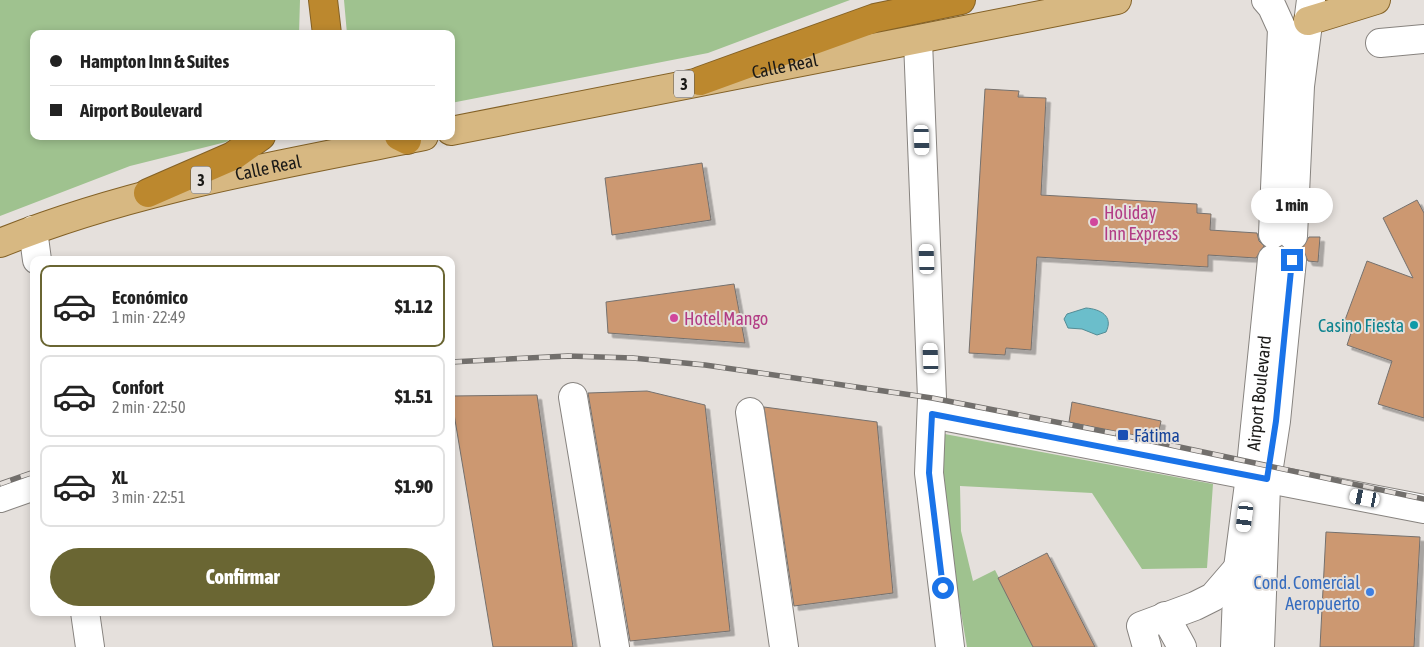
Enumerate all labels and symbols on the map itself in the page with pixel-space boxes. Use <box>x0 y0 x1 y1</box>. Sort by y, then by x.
street label: Calle Real <box>750 49 820 82</box>
road number: 3 <box>674 70 694 98</box>
car <box>913 125 930 155</box>
street label: Calle Real <box>233 150 303 184</box>
road number: 3 <box>191 166 211 194</box>
callout: 1 min <box>1251 188 1333 222</box>
place label: Holiday Inn Express <box>1104 202 1178 244</box>
marker: Holiday Inn Express <box>1088 216 1100 228</box>
car <box>918 244 935 274</box>
route end <box>1281 249 1303 271</box>
place label: Hotel Mango <box>684 308 768 329</box>
marker: Hotel Mango <box>668 312 680 324</box>
place label: Casino Fiesta <box>1318 315 1404 336</box>
marker: Casino Fiesta <box>1408 319 1420 331</box>
street label: Airport Boulevard <box>1242 335 1275 452</box>
car <box>922 343 939 373</box>
place label: Fátima <box>1134 425 1180 446</box>
marker: Fátima <box>1116 428 1130 442</box>
car <box>1348 488 1381 508</box>
car <box>1235 501 1254 533</box>
place label: Cond. Comercial Aeropuerto <box>1254 572 1360 614</box>
route start <box>932 577 954 599</box>
marker: Cond. Comercial Aeropuerto <box>1364 586 1376 598</box>

